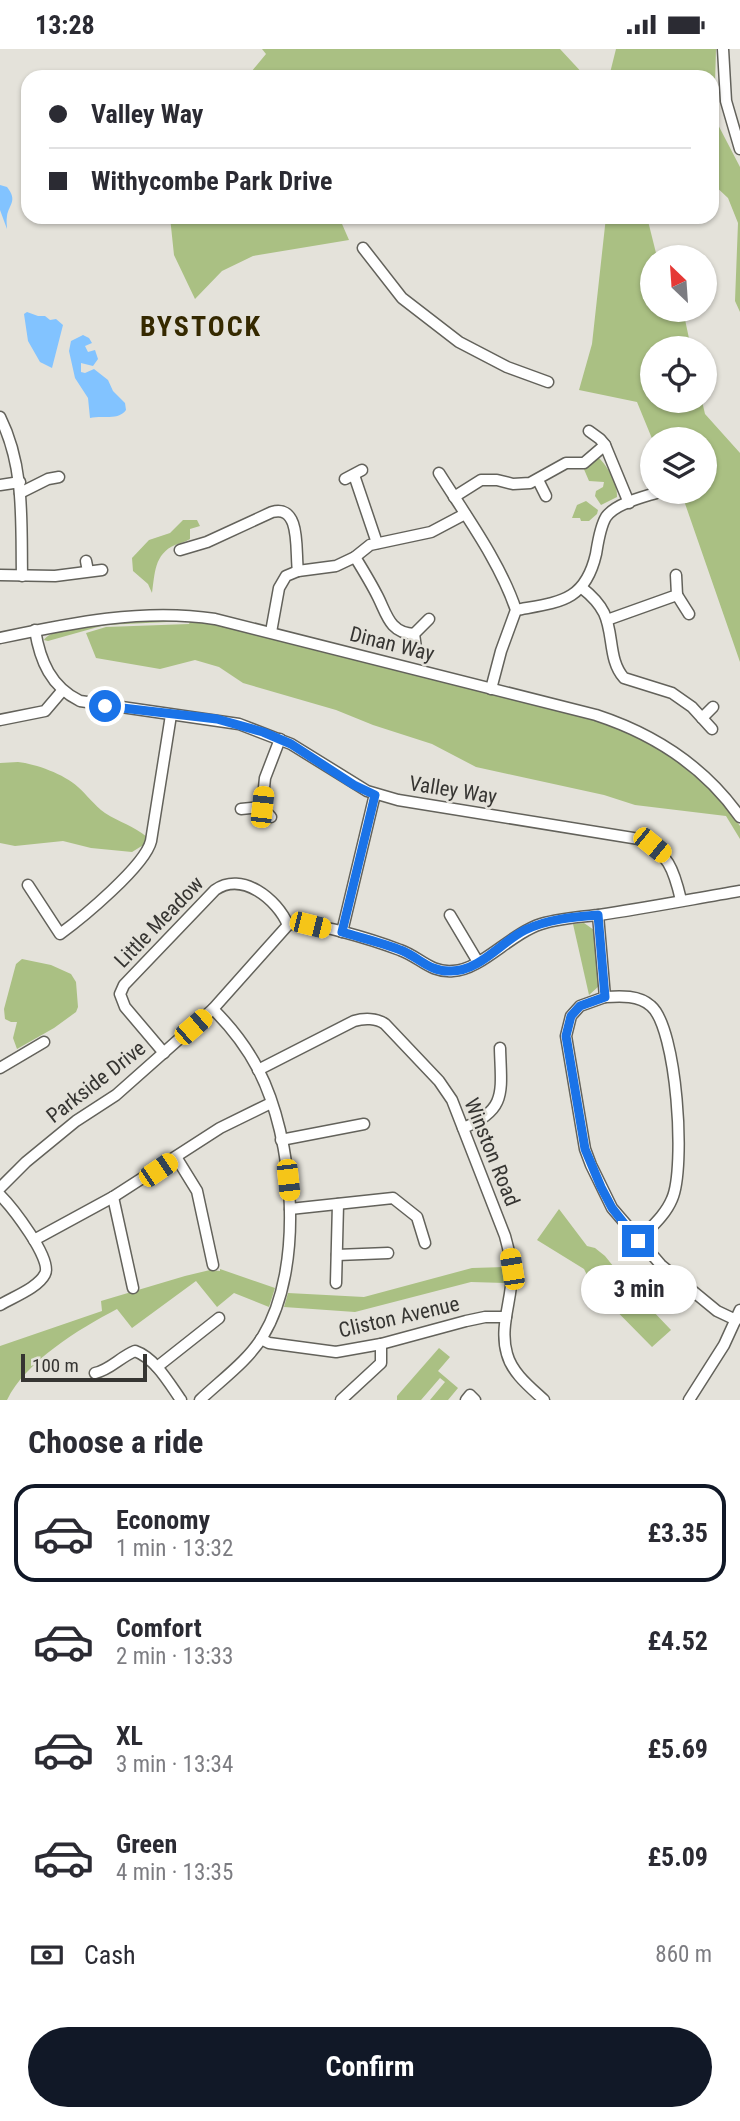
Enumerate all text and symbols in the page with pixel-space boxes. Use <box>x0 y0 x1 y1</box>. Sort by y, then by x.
text: 13:28 <box>35 10 95 40</box>
text: Valley Way <box>91 99 203 129</box>
text: Withycombe Park Drive <box>91 166 332 196</box>
north arrow <box>640 245 718 322</box>
map controls <box>640 245 717 504</box>
district label: BYSTOCK <box>140 310 262 343</box>
button: locate <box>640 336 717 413</box>
button: layers <box>640 427 717 504</box>
street label: Dinan Way <box>347 622 437 666</box>
route start <box>89 690 121 722</box>
street label: Valley Way <box>407 771 499 809</box>
car <box>250 785 275 829</box>
car <box>630 824 675 866</box>
street label: Little Meadow <box>110 871 209 972</box>
car <box>288 910 333 940</box>
car <box>171 1005 216 1049</box>
street label: Parkside Drive <box>42 1036 150 1128</box>
street label: Winston Road <box>459 1095 525 1209</box>
car <box>135 1150 182 1190</box>
car <box>276 1158 301 1202</box>
route end <box>622 1225 654 1257</box>
car <box>499 1247 526 1291</box>
callout: 3 min <box>580 1265 696 1315</box>
text: 3 min <box>613 1276 665 1303</box>
street label: Cliston Avenue <box>336 1291 462 1343</box>
scale bar <box>21 1351 147 1383</box>
text: 100 m <box>32 1354 79 1377</box>
text: Choose a ride <box>28 1423 203 1461</box>
icon: car <box>32 1502 95 1565</box>
text: Economy <box>116 1505 210 1535</box>
text: £3.35 <box>647 1518 708 1548</box>
text: 1 min · 13:32 <box>116 1535 233 1562</box>
icon: car <box>32 1610 95 1673</box>
text: Comfort <box>116 1613 202 1643</box>
text: £4.52 <box>647 1626 708 1656</box>
text: 2 min · 13:33 <box>116 1643 233 1670</box>
icon: car <box>32 1718 95 1781</box>
text: XL <box>116 1721 143 1751</box>
text: £5.69 <box>647 1734 708 1764</box>
text: 3 min · 13:34 <box>116 1751 233 1778</box>
icon: car <box>32 1826 95 1889</box>
text: Green <box>116 1829 177 1859</box>
text: £5.09 <box>647 1842 708 1872</box>
text: 4 min · 13:35 <box>116 1859 233 1886</box>
icon: cash <box>28 1936 66 1974</box>
text: Cash <box>84 1940 136 1970</box>
text: 860 m <box>655 1941 712 1968</box>
button: Confirm <box>28 2027 712 2107</box>

